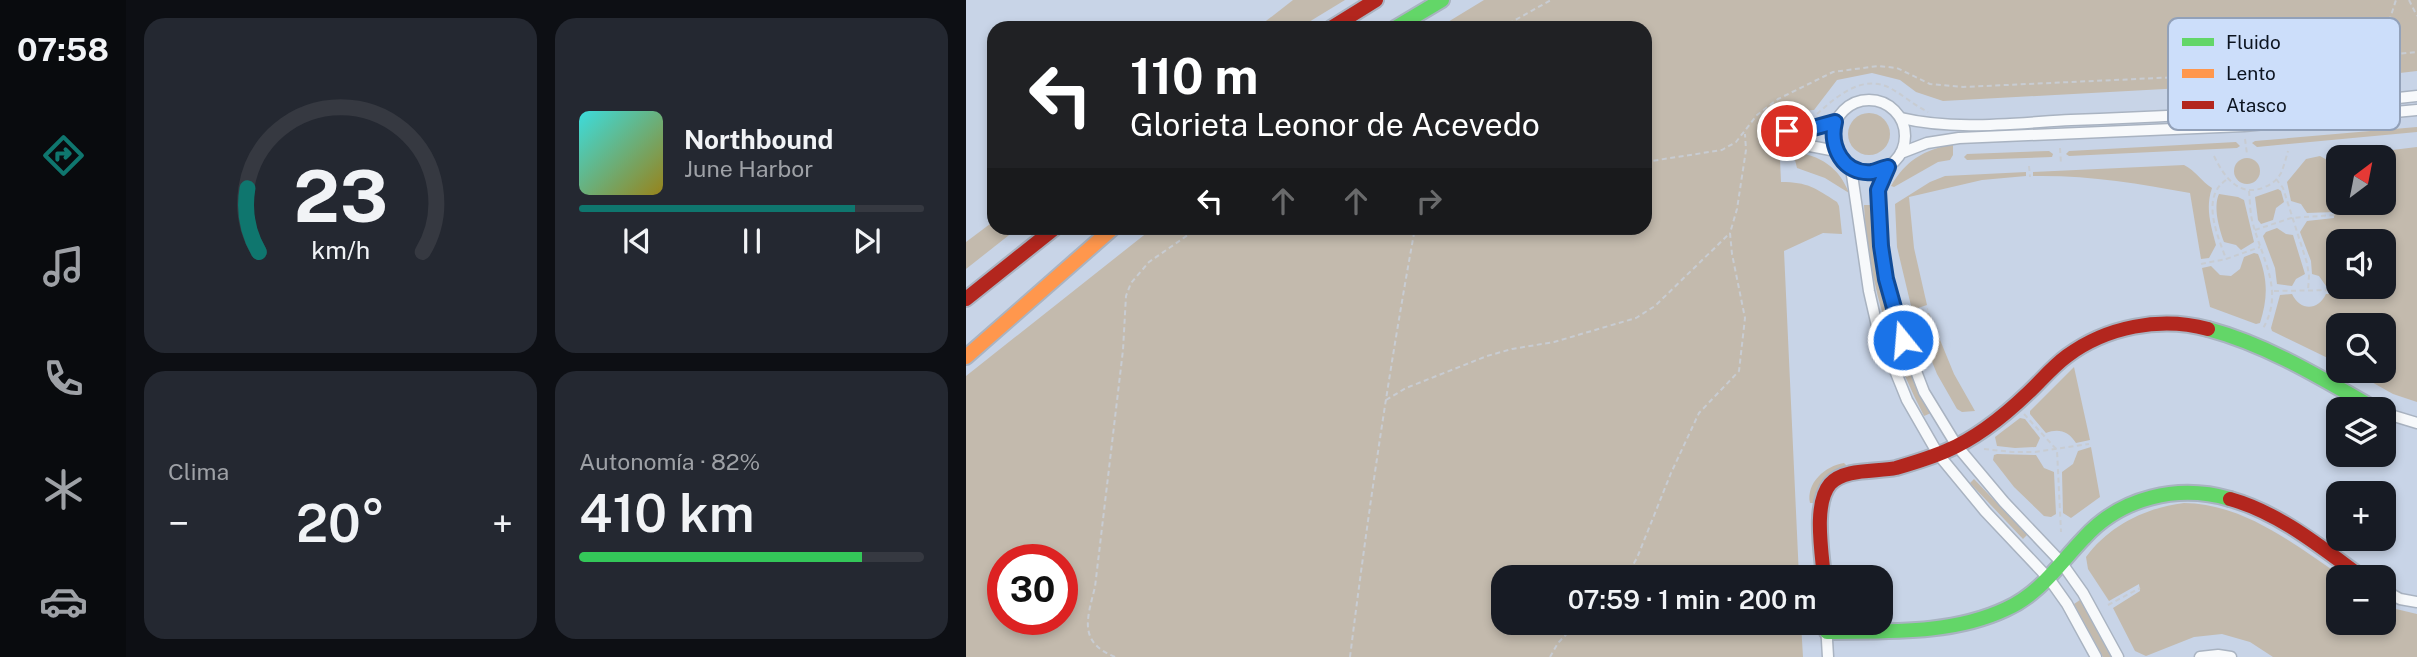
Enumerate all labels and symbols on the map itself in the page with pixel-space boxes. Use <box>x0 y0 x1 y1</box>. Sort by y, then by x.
legend <box>2168 18 2400 130</box>
text: Fluido <box>2226 31 2281 53</box>
text: Lento <box>2226 62 2276 84</box>
text: Atasco <box>2226 94 2287 116</box>
pin <box>1757 101 1817 161</box>
north arrow <box>2326 145 2396 215</box>
position arrow <box>1866 303 1940 377</box>
speed limit sign: 30 <box>987 544 1078 635</box>

